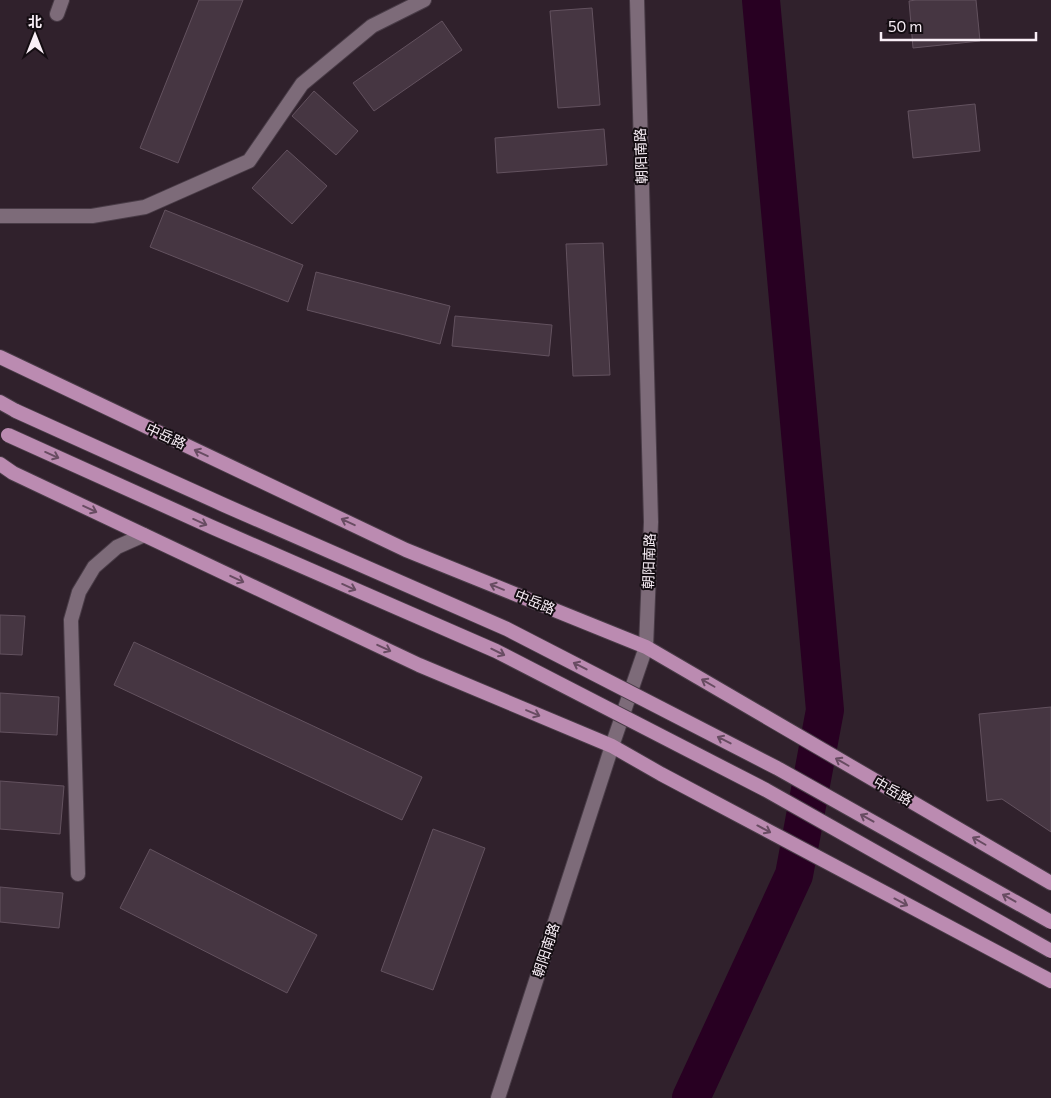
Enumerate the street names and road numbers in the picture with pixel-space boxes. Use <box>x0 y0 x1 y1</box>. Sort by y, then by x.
street label: 朝阳南路 <box>631 128 650 184</box>
street label: 中岳路 <box>144 419 189 452</box>
street label: 朝阳南路 <box>639 533 658 589</box>
street label: 中岳路 <box>513 586 558 617</box>
street label: 中岳路 <box>871 773 916 808</box>
street label: 朝阳南路 <box>529 921 562 979</box>

